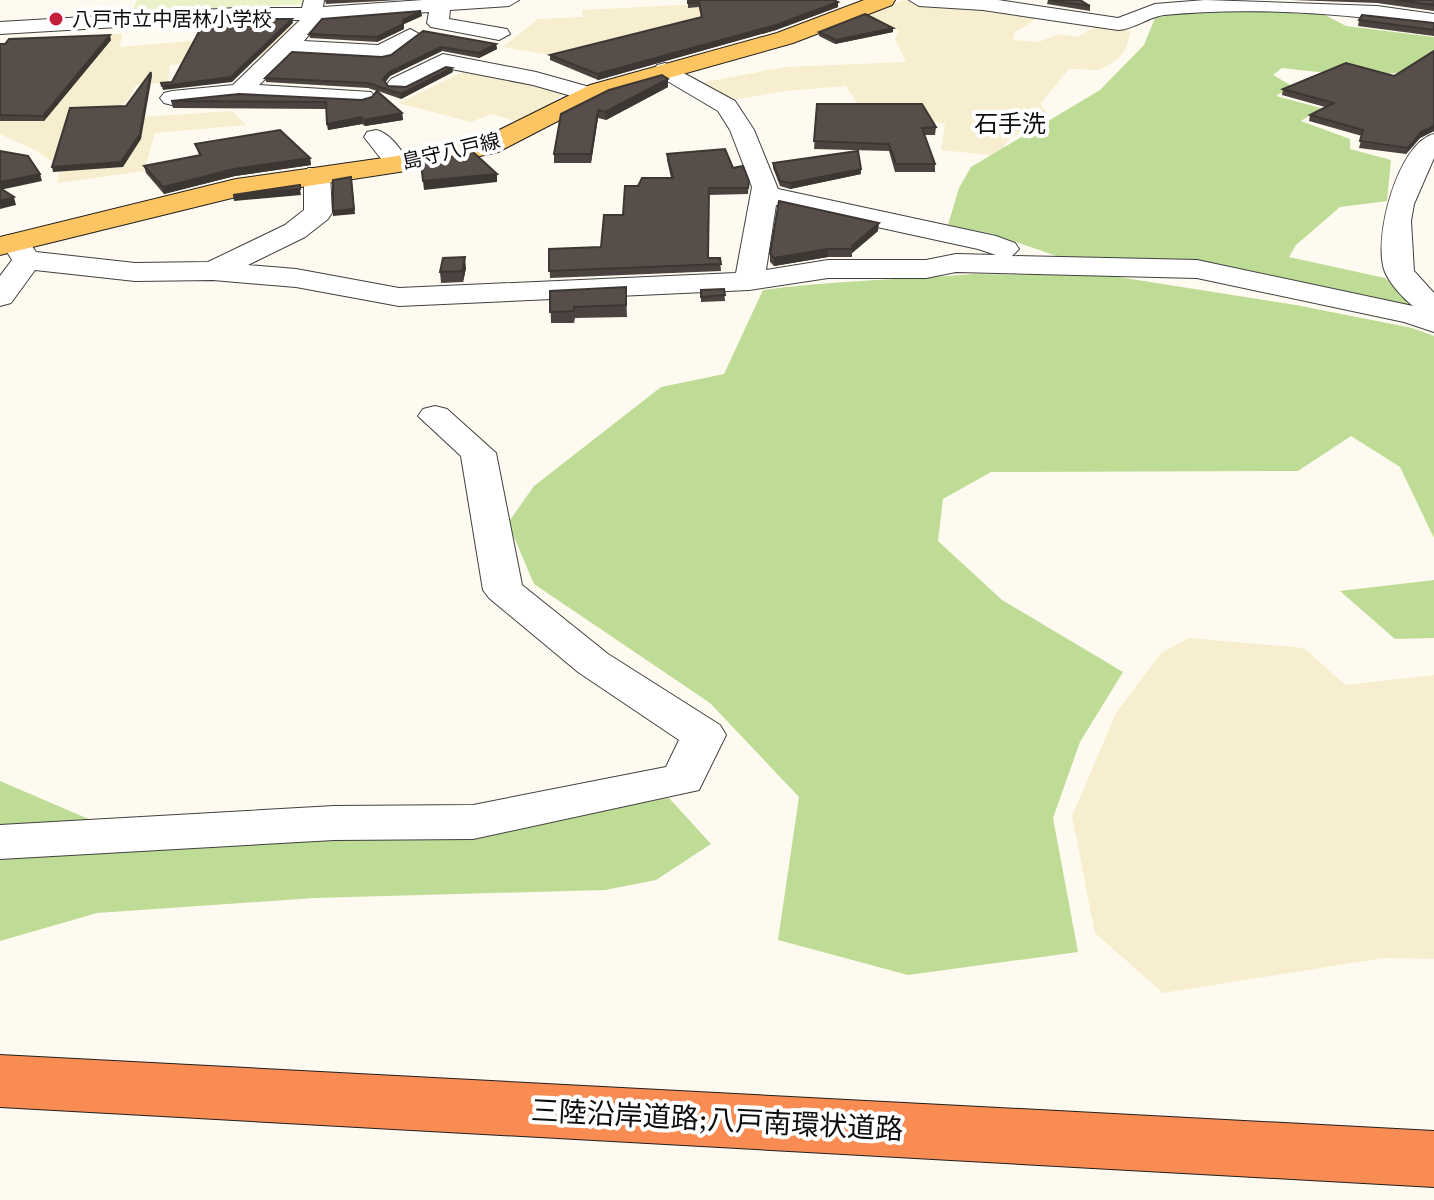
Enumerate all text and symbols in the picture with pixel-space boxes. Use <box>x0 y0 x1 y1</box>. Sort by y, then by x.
place label: 八戸市立中居林小学校 <box>72 7 272 31</box>
marker: 八戸市立中居林小学校 <box>47 10 65 28</box>
district label: 石手洗 <box>974 109 1046 138</box>
street label: 島守八戸線 <box>400 128 502 174</box>
street label: 三陸沿岸道路;八戸南環状道路 <box>530 1093 904 1147</box>

